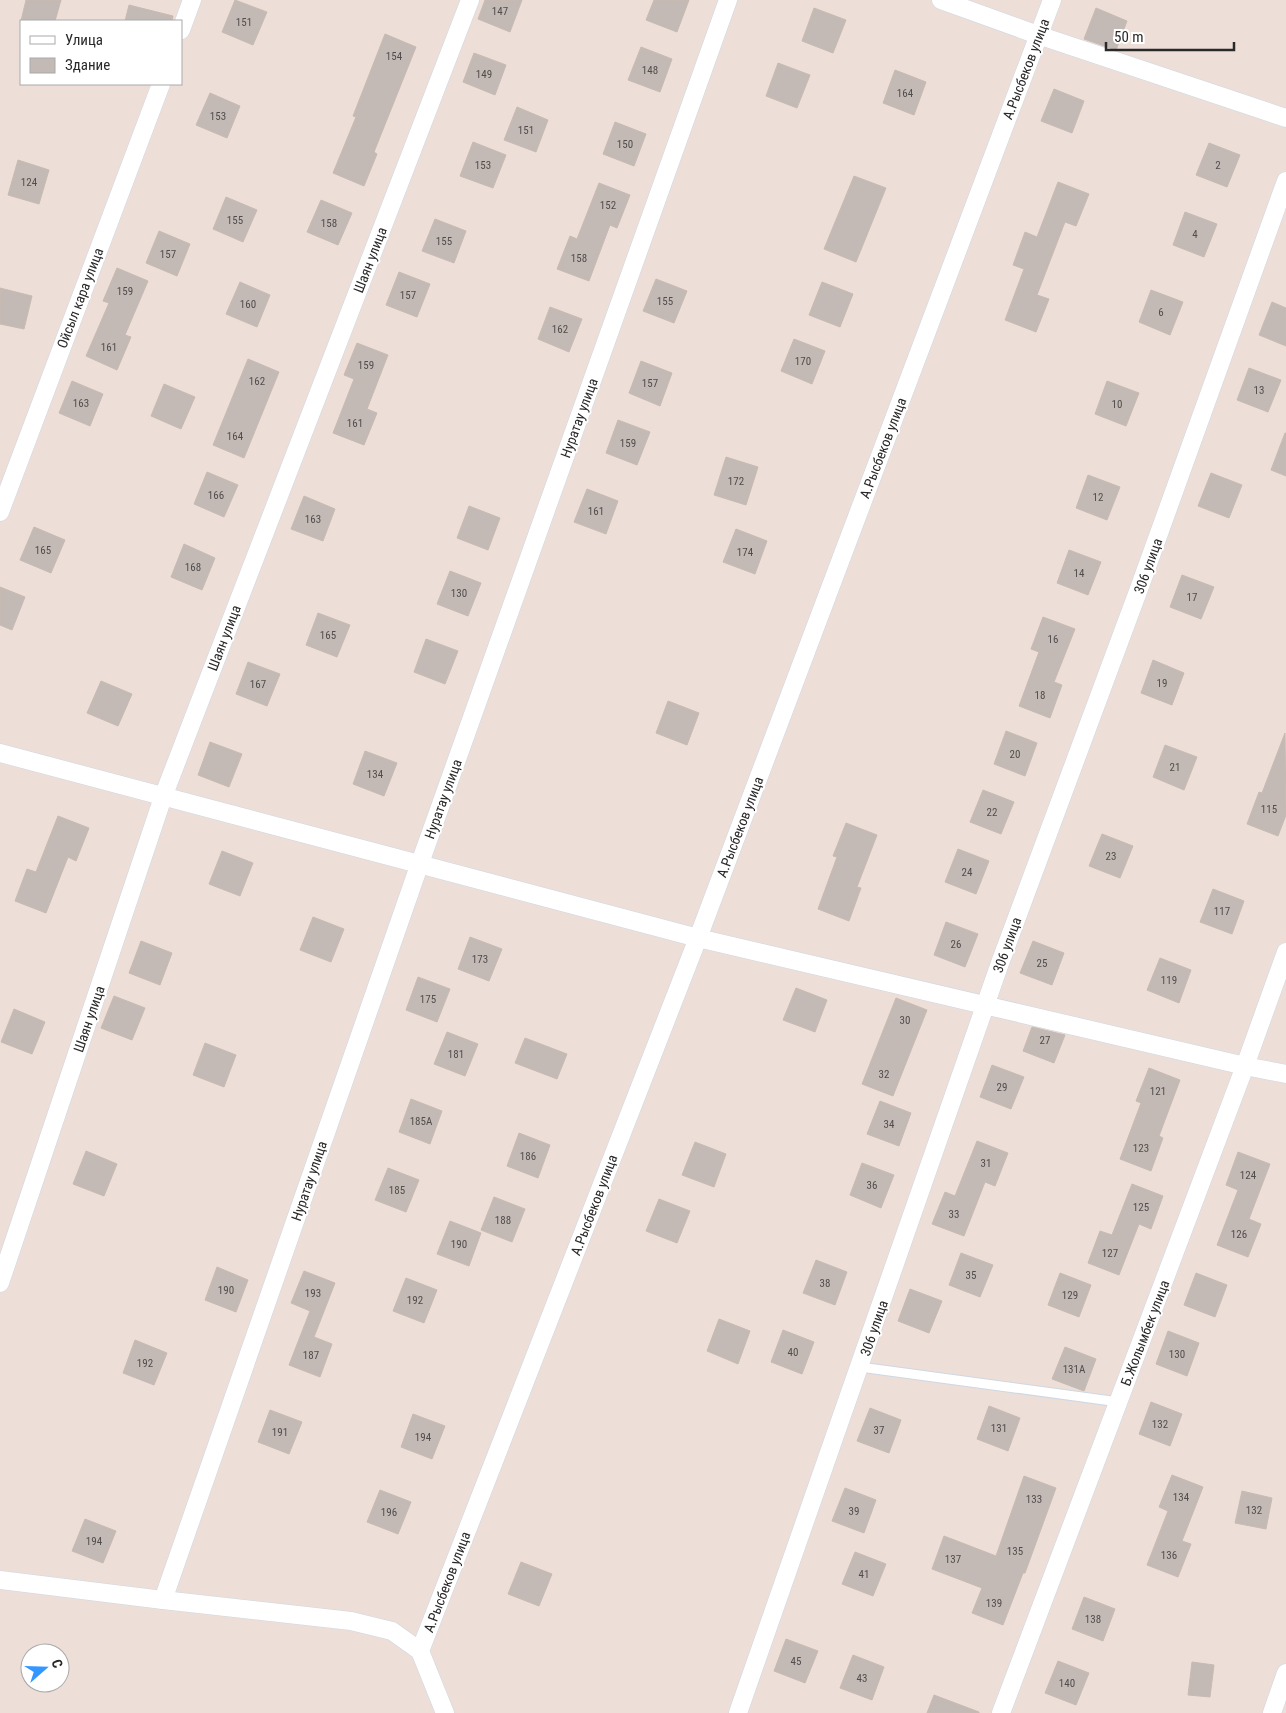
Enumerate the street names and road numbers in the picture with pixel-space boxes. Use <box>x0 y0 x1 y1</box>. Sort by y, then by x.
street label: А.Рысбеков улица <box>999 16 1053 122</box>
street label: Шаян улица <box>350 225 390 295</box>
street label: Ойсыл кара улица <box>54 246 106 350</box>
street label: Нуратау улица <box>557 376 601 460</box>
street label: А.Рысбеков улица <box>856 395 910 501</box>
street label: 306 улица <box>1131 536 1165 596</box>
street label: Шаян улица <box>204 603 244 673</box>
street label: Нуратау улица <box>421 757 465 841</box>
street label: А.Рысбеков улица <box>713 774 767 880</box>
street label: 306 улица <box>990 915 1024 975</box>
street label: Шаян улица <box>70 984 108 1054</box>
street label: Нуратау улица <box>288 1139 330 1223</box>
street label: А.Рысбеков улица <box>567 1152 621 1258</box>
street label: Б.Жолымбек улица <box>1117 1278 1173 1388</box>
street label: 306 улица <box>857 1298 891 1358</box>
street label: А.Рысбеков улица <box>420 1529 474 1635</box>

